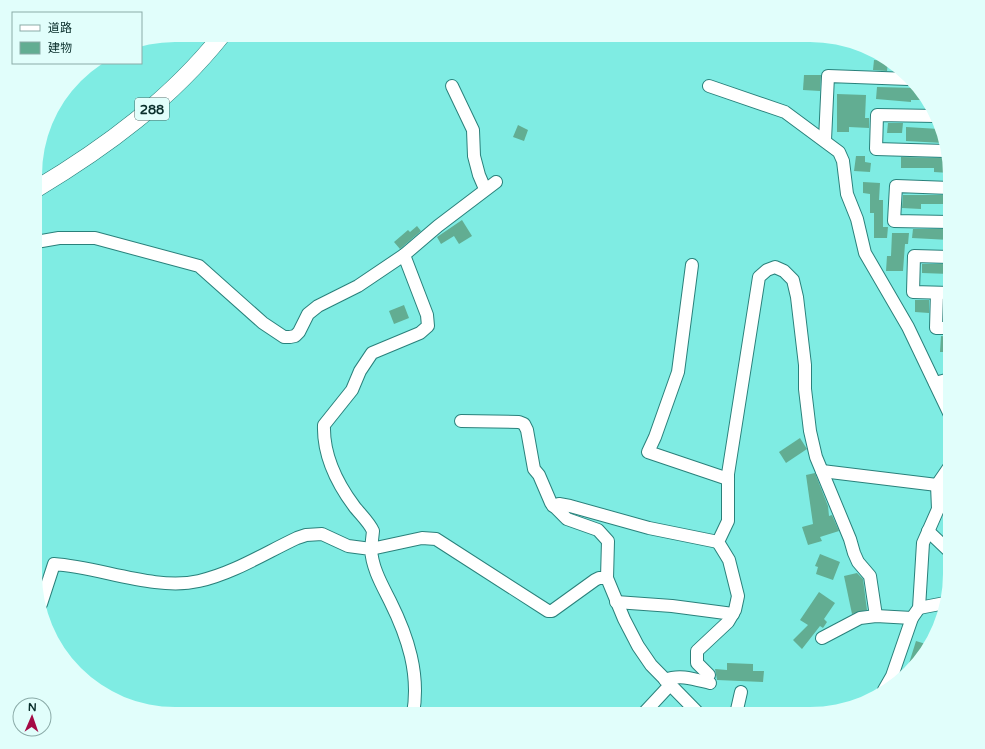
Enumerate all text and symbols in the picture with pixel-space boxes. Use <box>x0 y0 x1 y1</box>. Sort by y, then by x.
legend <box>12 12 142 64</box>
text: 道路 <box>48 21 72 35</box>
text: 建物 <box>48 41 72 55</box>
road number: 288 <box>135 98 169 120</box>
north arrow <box>12 697 52 737</box>
text: N <box>28 701 37 714</box>

